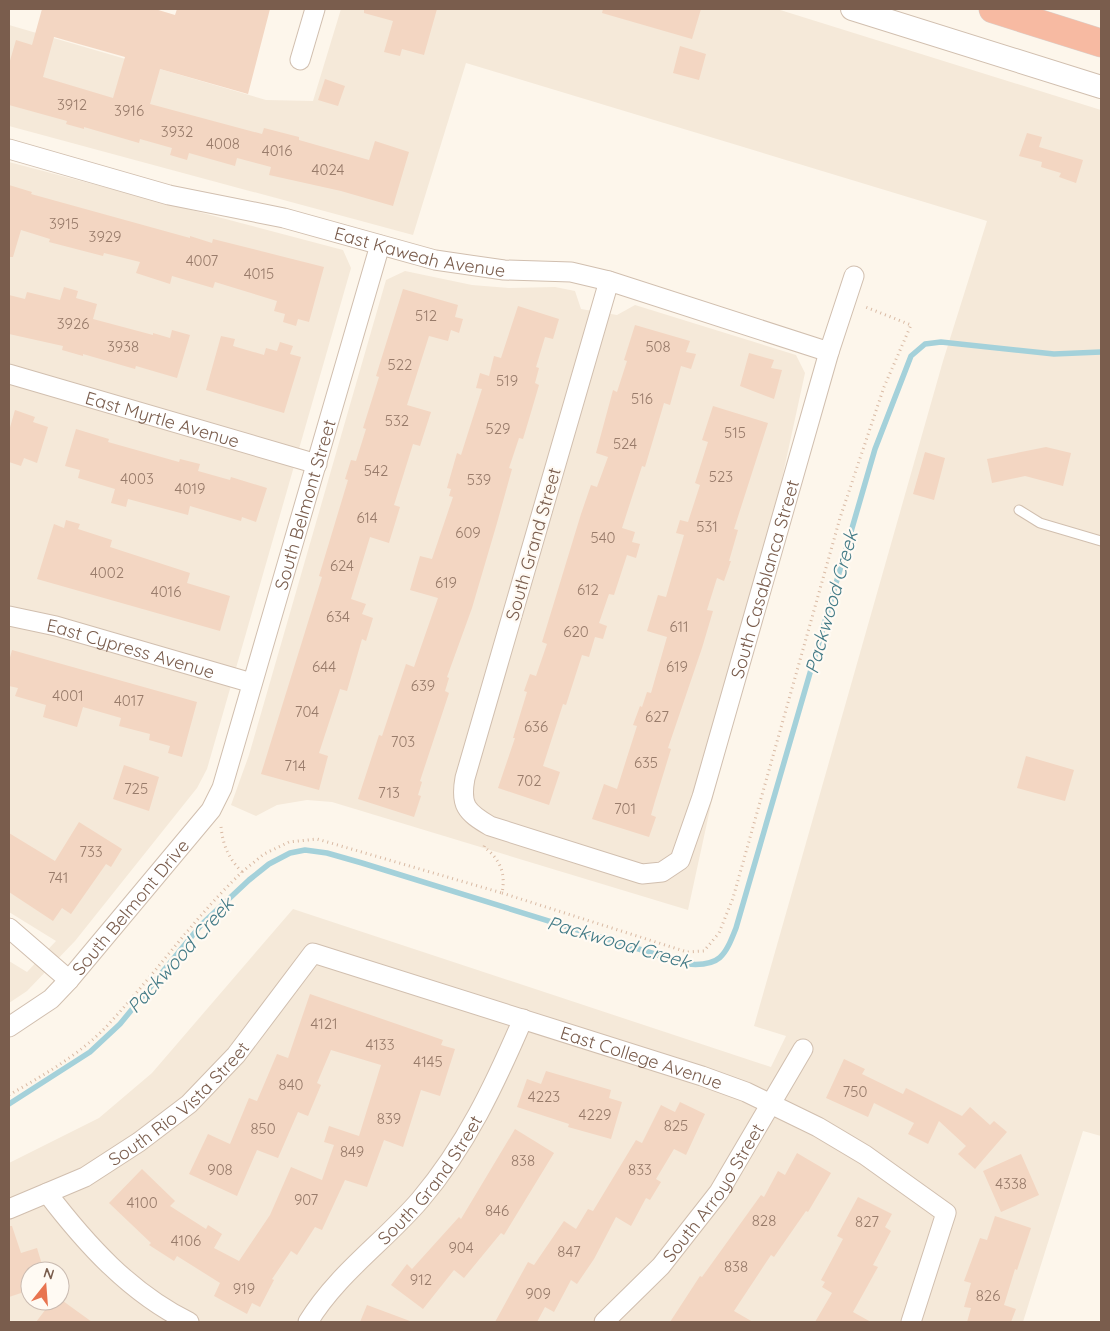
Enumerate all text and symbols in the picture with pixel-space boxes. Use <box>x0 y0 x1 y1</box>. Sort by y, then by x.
house number: 3912 <box>57 95 87 114</box>
house number: 3916 <box>114 101 144 120</box>
house number: 3932 <box>161 122 193 141</box>
house number: 4008 <box>206 134 240 153</box>
house number: 4016 <box>262 141 292 160</box>
house number: 4024 <box>312 160 345 179</box>
house number: 3915 <box>49 214 79 233</box>
street label: East Kaweah Avenue <box>332 221 507 282</box>
house number: 3929 <box>89 227 121 246</box>
house number: 4007 <box>186 251 219 270</box>
house number: 4015 <box>244 264 274 283</box>
house number: 512 <box>415 306 437 325</box>
house number: 3926 <box>57 314 89 333</box>
house number: 3938 <box>107 337 139 356</box>
house number: 508 <box>645 337 671 356</box>
house number: 522 <box>388 355 412 374</box>
house number: 519 <box>496 371 518 390</box>
street label: East Myrtle Avenue <box>83 385 242 452</box>
house number: 516 <box>631 389 653 408</box>
house number: 532 <box>385 411 409 430</box>
street label: South Belmont Street <box>269 417 340 592</box>
house number: 529 <box>486 419 510 438</box>
house number: 515 <box>724 423 746 442</box>
house number: 524 <box>613 434 637 453</box>
house number: 542 <box>364 461 388 480</box>
street label: South Grand Street <box>500 465 566 623</box>
house number: 523 <box>709 467 733 486</box>
house number: 4003 <box>120 469 154 488</box>
house number: 539 <box>467 470 491 489</box>
street label: South Casablanca Street <box>725 477 803 681</box>
house number: 4019 <box>175 479 205 498</box>
house number: 614 <box>356 508 378 527</box>
house number: 531 <box>696 517 718 536</box>
house number: 609 <box>455 523 481 542</box>
water label: Packwood Creek <box>799 526 863 676</box>
house number: 540 <box>590 528 616 547</box>
house number: 624 <box>330 556 354 575</box>
house number: 4002 <box>90 563 124 582</box>
house number: 619 <box>435 573 457 592</box>
house number: 612 <box>577 580 599 599</box>
house number: 4016 <box>151 582 181 601</box>
house number: 634 <box>326 607 350 626</box>
street label: East Cypress Avenue <box>45 613 217 683</box>
house number: 611 <box>669 617 689 636</box>
house number: 620 <box>563 622 589 641</box>
house number: 644 <box>312 657 336 676</box>
house number: 619 <box>666 657 688 676</box>
house number: 639 <box>411 676 435 695</box>
house number: 4001 <box>52 686 84 705</box>
house number: 4017 <box>114 691 144 710</box>
house number: 704 <box>295 702 319 721</box>
house number: 627 <box>645 707 669 726</box>
house number: 636 <box>524 717 548 736</box>
house number: 703 <box>391 732 415 751</box>
house number: 635 <box>634 753 658 772</box>
house number: 714 <box>284 756 306 775</box>
house number: 702 <box>517 771 541 790</box>
house number: 725 <box>124 779 148 798</box>
house number: 713 <box>378 783 400 802</box>
house number: 701 <box>614 799 636 818</box>
street label: South Belmont Drive <box>67 834 194 980</box>
house number: 733 <box>79 842 103 861</box>
house number: 741 <box>48 868 68 887</box>
water label: Packwood Creek <box>122 891 240 1018</box>
water label: Packwood Creek <box>545 910 695 974</box>
house number: 4121 <box>310 1014 338 1033</box>
street label: East College Avenue <box>558 1020 726 1094</box>
house number: 4133 <box>365 1035 395 1054</box>
street label: South Rio Vista Street <box>104 1037 254 1171</box>
house number: 4145 <box>413 1052 443 1071</box>
house number: 840 <box>279 1075 304 1094</box>
house number: 750 <box>843 1082 867 1101</box>
house number: 4223 <box>528 1087 560 1106</box>
house number: 4229 <box>579 1105 611 1124</box>
house number: 839 <box>377 1109 401 1128</box>
street label: South Grand Street <box>372 1111 487 1249</box>
house number: 825 <box>664 1116 688 1135</box>
house number: 850 <box>250 1119 276 1138</box>
street label: South Arroyo Street <box>657 1119 768 1267</box>
house number: 849 <box>340 1142 364 1161</box>
house number: 838 <box>511 1151 535 1170</box>
house number: 908 <box>207 1160 233 1179</box>
house number: 833 <box>628 1160 652 1179</box>
house number: 4338 <box>995 1174 1027 1193</box>
house number: 907 <box>294 1190 318 1209</box>
house number: 4100 <box>126 1193 158 1212</box>
house number: 846 <box>485 1201 509 1220</box>
house number: 828 <box>752 1211 776 1230</box>
house number: 827 <box>855 1212 879 1231</box>
house number: 4106 <box>171 1231 201 1250</box>
house number: 904 <box>448 1238 474 1257</box>
house number: 847 <box>557 1242 581 1261</box>
house number: 838 <box>724 1257 748 1276</box>
north arrow <box>20 1261 70 1311</box>
text: N <box>41 1263 56 1284</box>
house number: 912 <box>410 1270 432 1289</box>
house number: 919 <box>233 1279 255 1298</box>
house number: 909 <box>525 1284 551 1303</box>
house number: 826 <box>976 1286 1000 1305</box>

